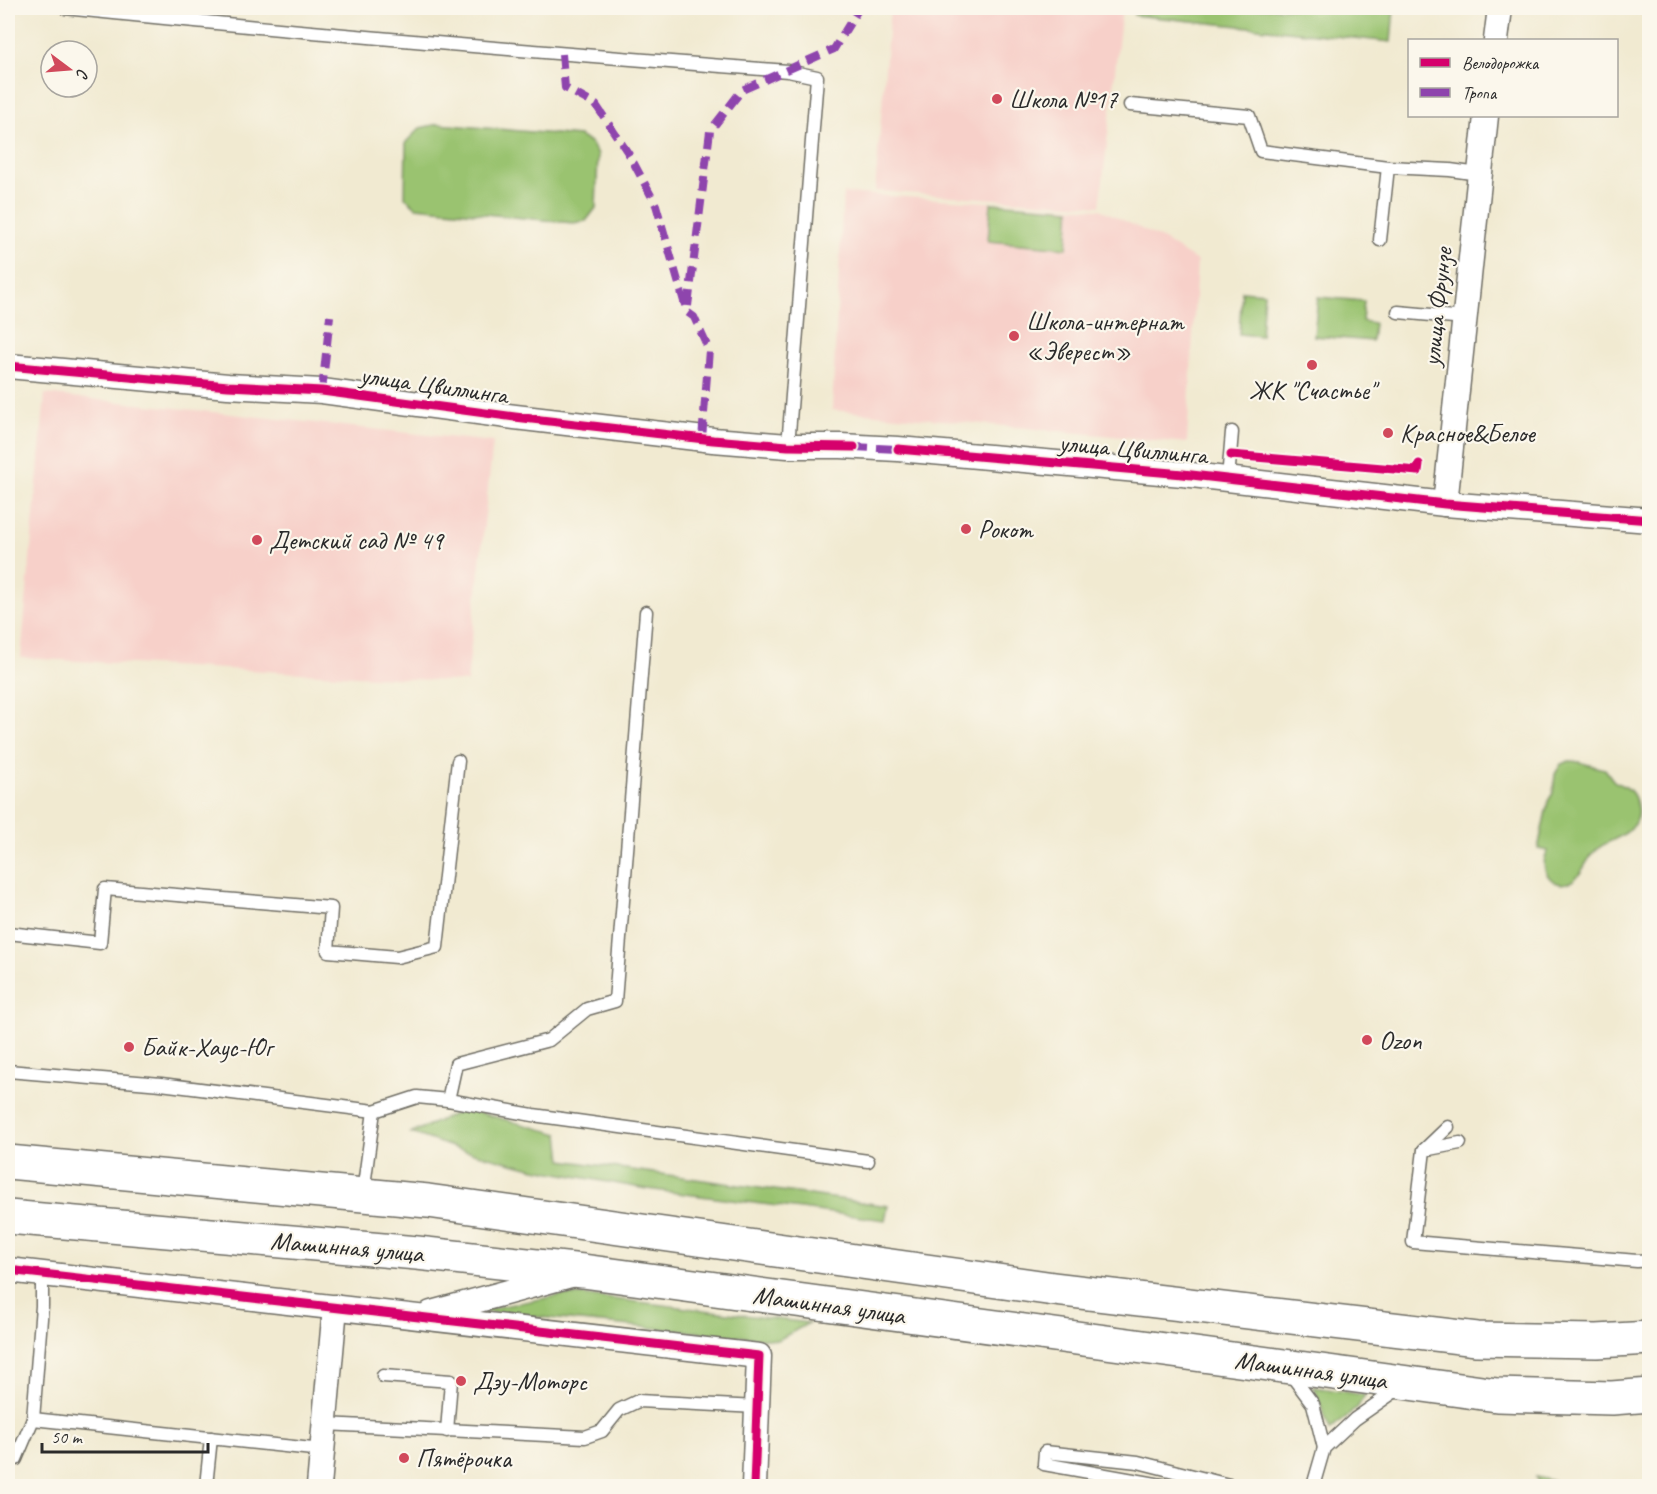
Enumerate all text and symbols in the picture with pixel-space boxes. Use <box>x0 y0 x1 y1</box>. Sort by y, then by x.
north arrow <box>39 39 99 99</box>
legend <box>1408 39 1618 117</box>
text: Велодорожка <box>1462 52 1540 74</box>
text: С <box>71 66 93 81</box>
text: Тропа <box>1462 82 1498 104</box>
place label: Школа №17 <box>1009 83 1119 116</box>
marker: Школа №17 <box>990 92 1004 106</box>
street label: улица Фрунзе <box>1414 245 1460 370</box>
place label: Школа-интернат «Эверест» <box>1026 305 1186 368</box>
marker: Школа-интернат «Эверест» <box>1007 329 1021 343</box>
street label: улица Цвиллинга <box>356 358 512 412</box>
marker: ЖК "Счастье" <box>1305 358 1319 372</box>
place label: ЖК "Счастье" <box>1249 374 1380 407</box>
place label: Красное&Белое <box>1400 417 1536 450</box>
street label: улица Цвиллинга <box>1056 426 1211 472</box>
marker: Красное&Белое <box>1381 426 1395 440</box>
place label: Рокот <box>978 513 1035 546</box>
marker: Рокот <box>959 522 973 536</box>
place label: Детский сад № 49 <box>269 524 445 557</box>
marker: Детский сад № 49 <box>250 533 264 547</box>
place label: Ozon <box>1379 1024 1422 1057</box>
place label: Байк-Хаус-Юг <box>141 1031 276 1064</box>
marker: Ozon <box>1360 1033 1374 1047</box>
marker: Байк-Хаус-Юг <box>122 1040 136 1054</box>
street label: Машинная улица <box>269 1224 426 1270</box>
street label: Машинная улица <box>751 1278 909 1332</box>
street label: Машинная улица <box>1233 1343 1391 1397</box>
place label: Дэу-Моторс <box>473 1365 588 1398</box>
marker: Дэу-Моторс <box>454 1374 468 1388</box>
scale bar <box>42 1416 208 1454</box>
text: 50 m <box>51 1426 84 1448</box>
place label: Пятёрочка <box>416 1442 513 1475</box>
marker: Пятёрочка <box>397 1451 411 1465</box>

